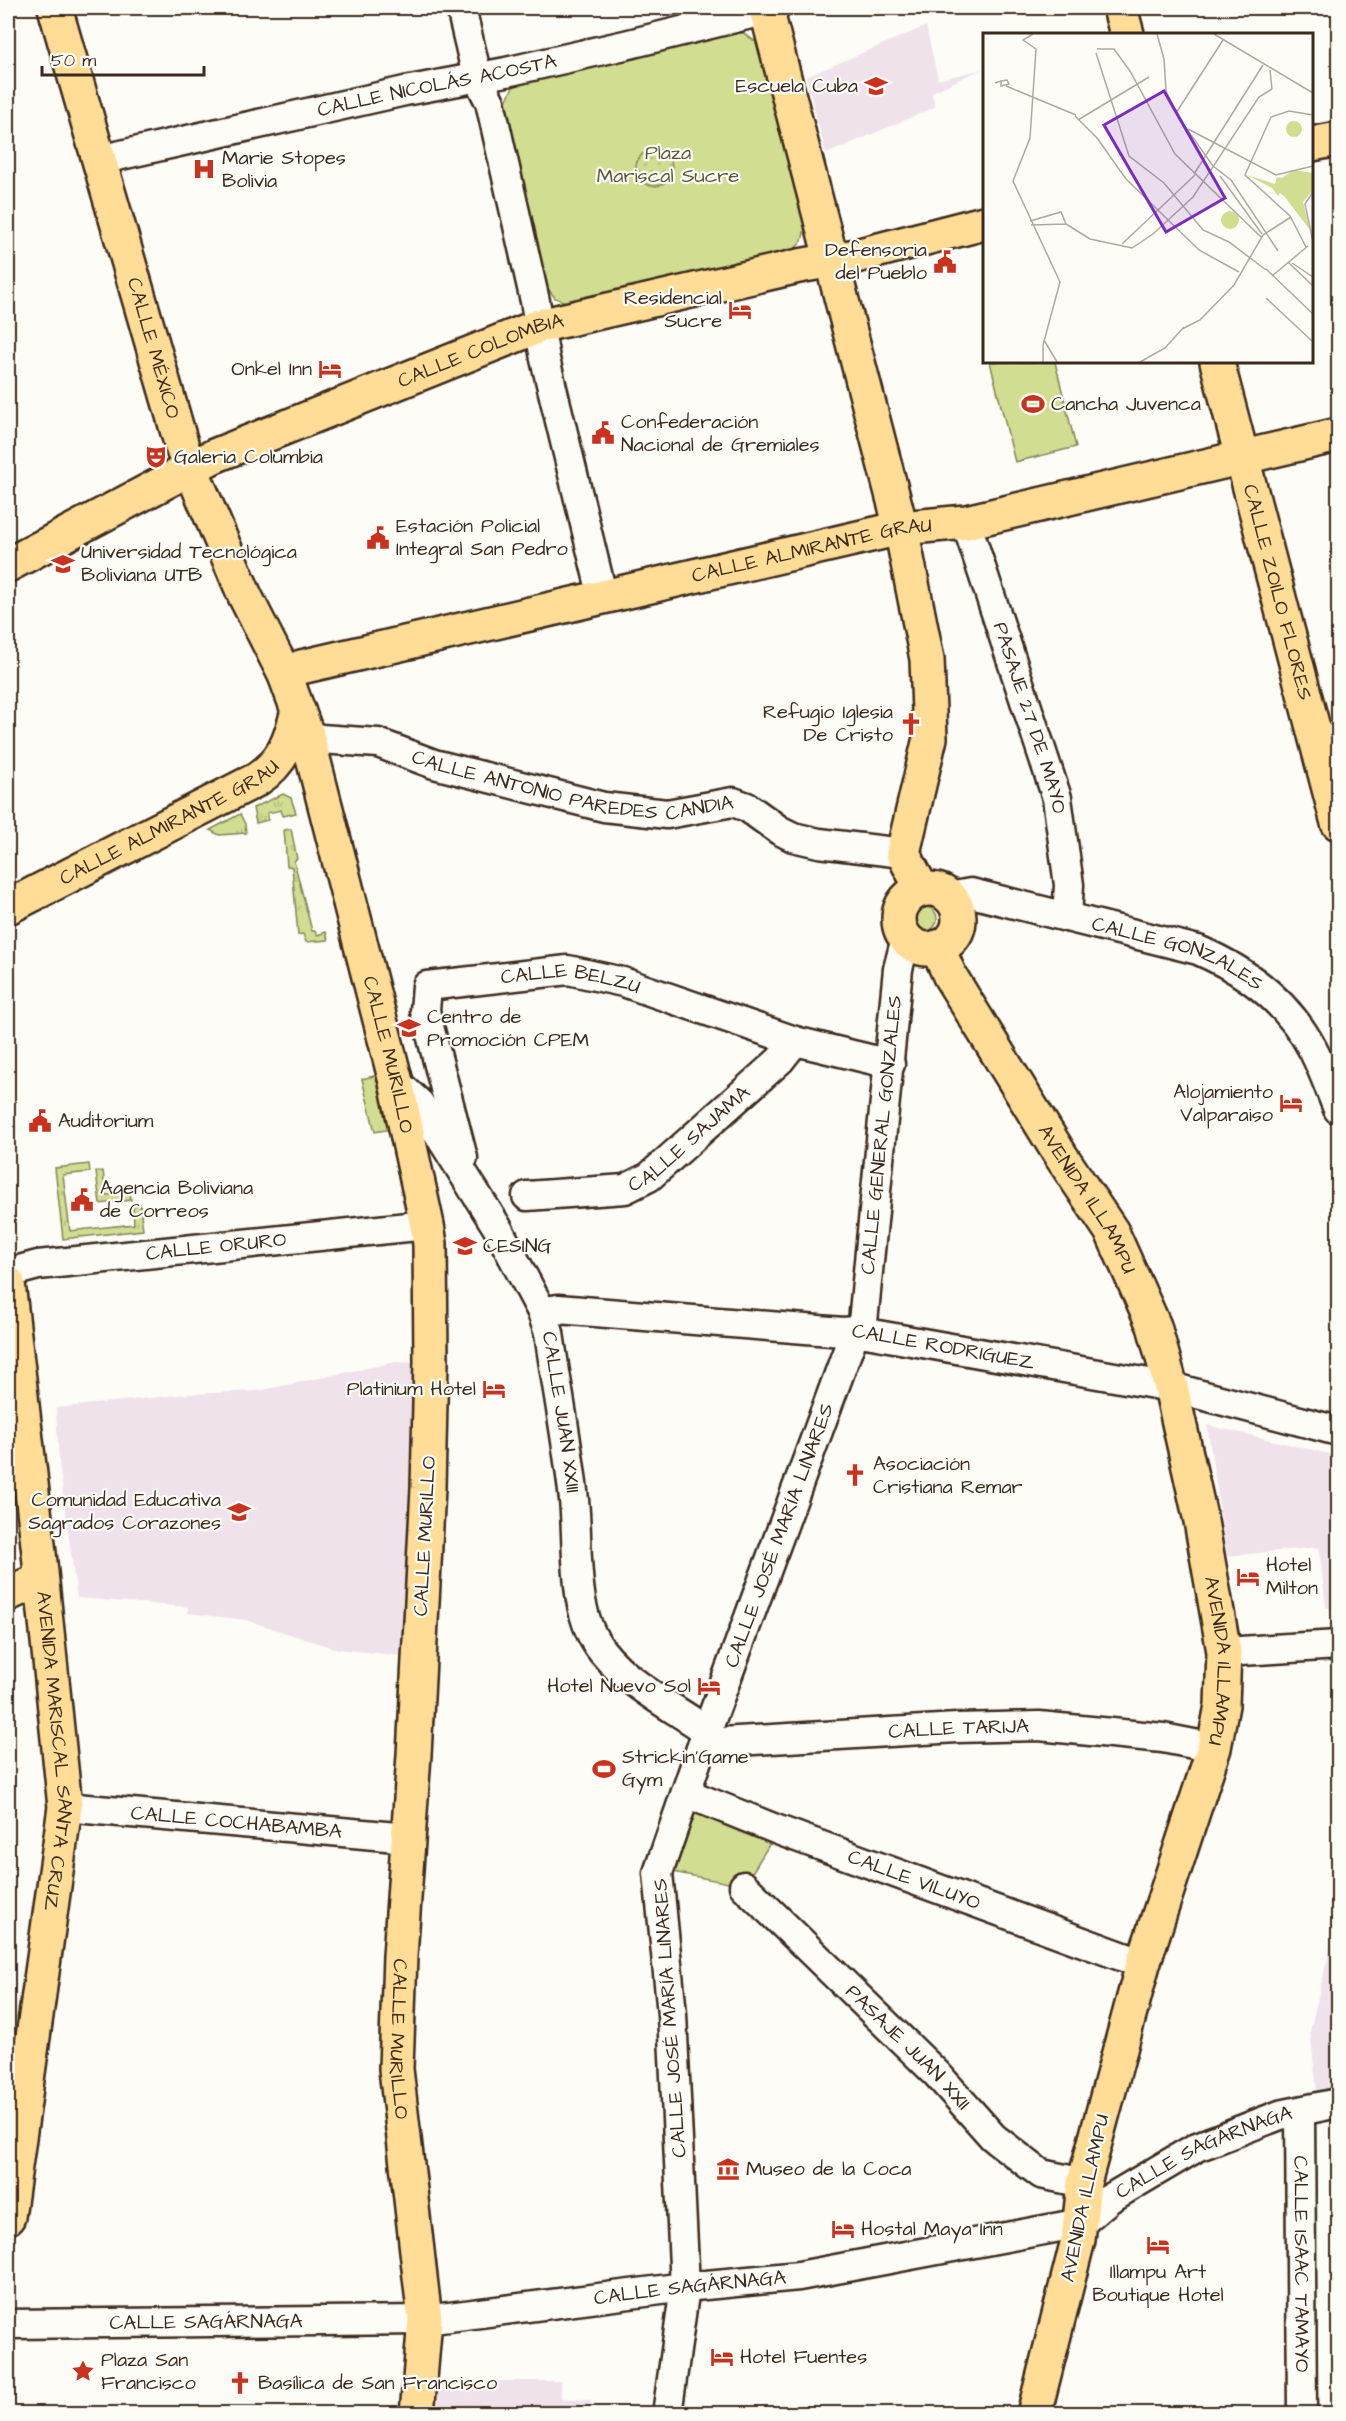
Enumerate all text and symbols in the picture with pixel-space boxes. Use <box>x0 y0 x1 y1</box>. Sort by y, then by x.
inset map <box>983 33 1313 363</box>
scale bar <box>42 39 204 77</box>
street label: CALLE NICOLÁS ACOSTA <box>315 47 559 124</box>
text: 50 m <box>51 48 96 73</box>
place label: Escuela Cuba <box>735 72 858 100</box>
school or university icon: Escuela Cuba <box>863 73 889 99</box>
park label: Plaza Mariscal Sucre <box>597 139 739 190</box>
place label: Marie Stopes Bolivia <box>222 144 346 195</box>
hospital icon: Marie Stopes Bolivia <box>191 156 217 182</box>
place label: Defensoria del Pueblo <box>825 236 927 287</box>
public building icon: Defensoria del Pueblo <box>932 249 958 275</box>
street label: CALLE MÉXICO <box>120 274 187 422</box>
place label: Residencial Sucre <box>624 284 722 335</box>
hotel icon: Residencial Sucre <box>727 297 753 323</box>
street label: CALLE COLOMBIA <box>394 307 567 395</box>
place label: Onkel Inn <box>231 355 312 383</box>
hotel icon: Onkel Inn <box>317 356 343 382</box>
place label: Cancha Juvenca <box>1051 390 1201 418</box>
sports icon: Cancha Juvenca <box>1020 391 1046 417</box>
place label: Confederación Nacional de Gremiales <box>621 408 820 459</box>
public building icon: Confederación Nacional de Gremiales <box>590 420 616 446</box>
place label: Galeria Columbia <box>174 443 323 471</box>
theatre icon: Galeria Columbia <box>143 444 169 470</box>
street label: CALLE ZOILO FLORES <box>1236 481 1319 703</box>
street label: CALLE ALMIRANTE GRAU <box>689 511 933 590</box>
place label: Estación Policial Integral San Pedro <box>396 512 568 564</box>
public building icon: Estación Policial Integral San Pedro <box>365 525 391 551</box>
place label: Universidad Tecnológica Boliviana UTB <box>81 538 297 589</box>
school or university icon: Universidad Tecnológica Boliviana UTB <box>50 551 76 577</box>
street label: PASAJE 27 DE MAYO <box>986 618 1073 815</box>
place label: Refugio Iglesia De Cristo <box>763 698 893 749</box>
church icon: Refugio Iglesia De Cristo <box>898 711 924 737</box>
street label: CALLE ANTONIO PAREDES CANDIA <box>408 743 736 828</box>
street label: CALLE ALMIRANTE GRAU <box>55 754 286 892</box>
street label: CALLE GONZALES <box>1089 910 1269 998</box>
street label: CALLE BELZU <box>499 956 644 1001</box>
street label: CALLE MURILLO <box>355 973 421 1136</box>
street label: CALLE GENERAL GONZALES <box>854 994 909 1276</box>
place label: Centro de Promoción CPEM <box>427 1003 589 1054</box>
school or university icon: Centro de Promoción CPEM <box>396 1015 422 1041</box>
place label: Alojamiento Valparaiso <box>1173 1078 1273 1129</box>
street label: CALLE SAJAMA <box>623 1079 756 1199</box>
hotel icon: Alojamiento Valparaiso <box>1278 1090 1304 1116</box>
place label: Auditorium <box>58 1107 154 1135</box>
public building icon: Auditorium <box>27 1108 53 1134</box>
street label: AVENIDA ILLAMPU <box>1031 1119 1143 1278</box>
place label: Agencia Boliviana de Correos <box>100 1174 253 1225</box>
public building icon: Agencia Boliviana de Correos <box>69 1187 95 1213</box>
street label: CALLE ORURO <box>144 1226 288 1268</box>
place label: CESING <box>483 1232 551 1260</box>
school or university icon: CESING <box>452 1233 478 1259</box>
street label: CALLE RODRIGUEZ <box>850 1317 1037 1377</box>
street label: CALLE JUAN XXIII <box>535 1330 587 1494</box>
place label: Platinium Hotel <box>347 1375 476 1403</box>
hotel icon: Platinium Hotel <box>481 1376 507 1402</box>
street label: CALLE JOSÉ MARÍA LINARES <box>718 1399 841 1672</box>
place label: Asociación Cristiana Remar <box>873 1450 1023 1501</box>
street label: CALLE MURILLO <box>407 1455 443 1617</box>
church icon: Asociación Cristiana Remar <box>842 1462 868 1488</box>
place label: Comunidad Educativa Sagrados Corazones <box>28 1486 221 1538</box>
school or university icon: Comunidad Educativa Sagrados Corazones <box>226 1499 252 1525</box>
place label: Hotel Milton <box>1266 1551 1318 1602</box>
hotel icon: Hotel Milton <box>1235 1564 1261 1590</box>
street label: AVENIDA ILLAMPU <box>1197 1574 1238 1748</box>
street label: AVENIDA MARISCAL SANTA CRUZ <box>29 1590 79 1913</box>
place label: Hotel Nuevo Sol <box>547 1672 691 1700</box>
hotel icon: Hotel Nuevo Sol <box>696 1673 722 1699</box>
street label: CALLE TARIJA <box>888 1712 1029 1746</box>
place label: Strickin’Game Gym <box>622 1743 749 1795</box>
sports icon: Strickin’Game Gym <box>591 1756 617 1782</box>
street label: CALLE COCHABAMBA <box>130 1799 343 1846</box>
street label: CALLE VILUYO <box>844 1843 984 1917</box>
street label: CALLE JOSÉ MARÍA LINARES <box>646 1877 694 2159</box>
street label: CALLE MURILLO <box>382 1958 416 2121</box>
street label: PASAJE JUAN XXII <box>839 1978 977 2116</box>
street label: CALLE SAGÁRNAGA <box>1110 2099 1295 2206</box>
street label: AVENIDA ILLAMPU <box>1054 2112 1116 2284</box>
place label: Museo de la Coca <box>746 2155 911 2183</box>
street label: CALLE ISAAC TAMAYO <box>1286 2155 1316 2373</box>
museum icon: Museo de la Coca <box>715 2156 741 2182</box>
place label: Hostal Maya Inn <box>861 2215 1003 2244</box>
hotel icon: Hostal Maya Inn <box>830 2216 856 2242</box>
hotel icon: Illampu Art Boutique Hotel <box>1145 2232 1171 2258</box>
place label: Illampu Art Boutique Hotel <box>1092 2258 1224 2309</box>
street label: CALLE SAGÁRNAGA <box>592 2263 788 2312</box>
street label: CALLE SAGÁRNAGA <box>109 2307 303 2337</box>
place label: Hotel Fuentes <box>740 2343 867 2371</box>
hotel icon: Hotel Fuentes <box>709 2344 735 2370</box>
place label: Plaza San Francisco <box>101 2346 196 2397</box>
place icon: Plaza San Francisco <box>70 2358 96 2384</box>
place label: Basílica de San Francisco <box>258 2369 497 2397</box>
church icon: Basílica de San Francisco <box>227 2370 253 2396</box>

